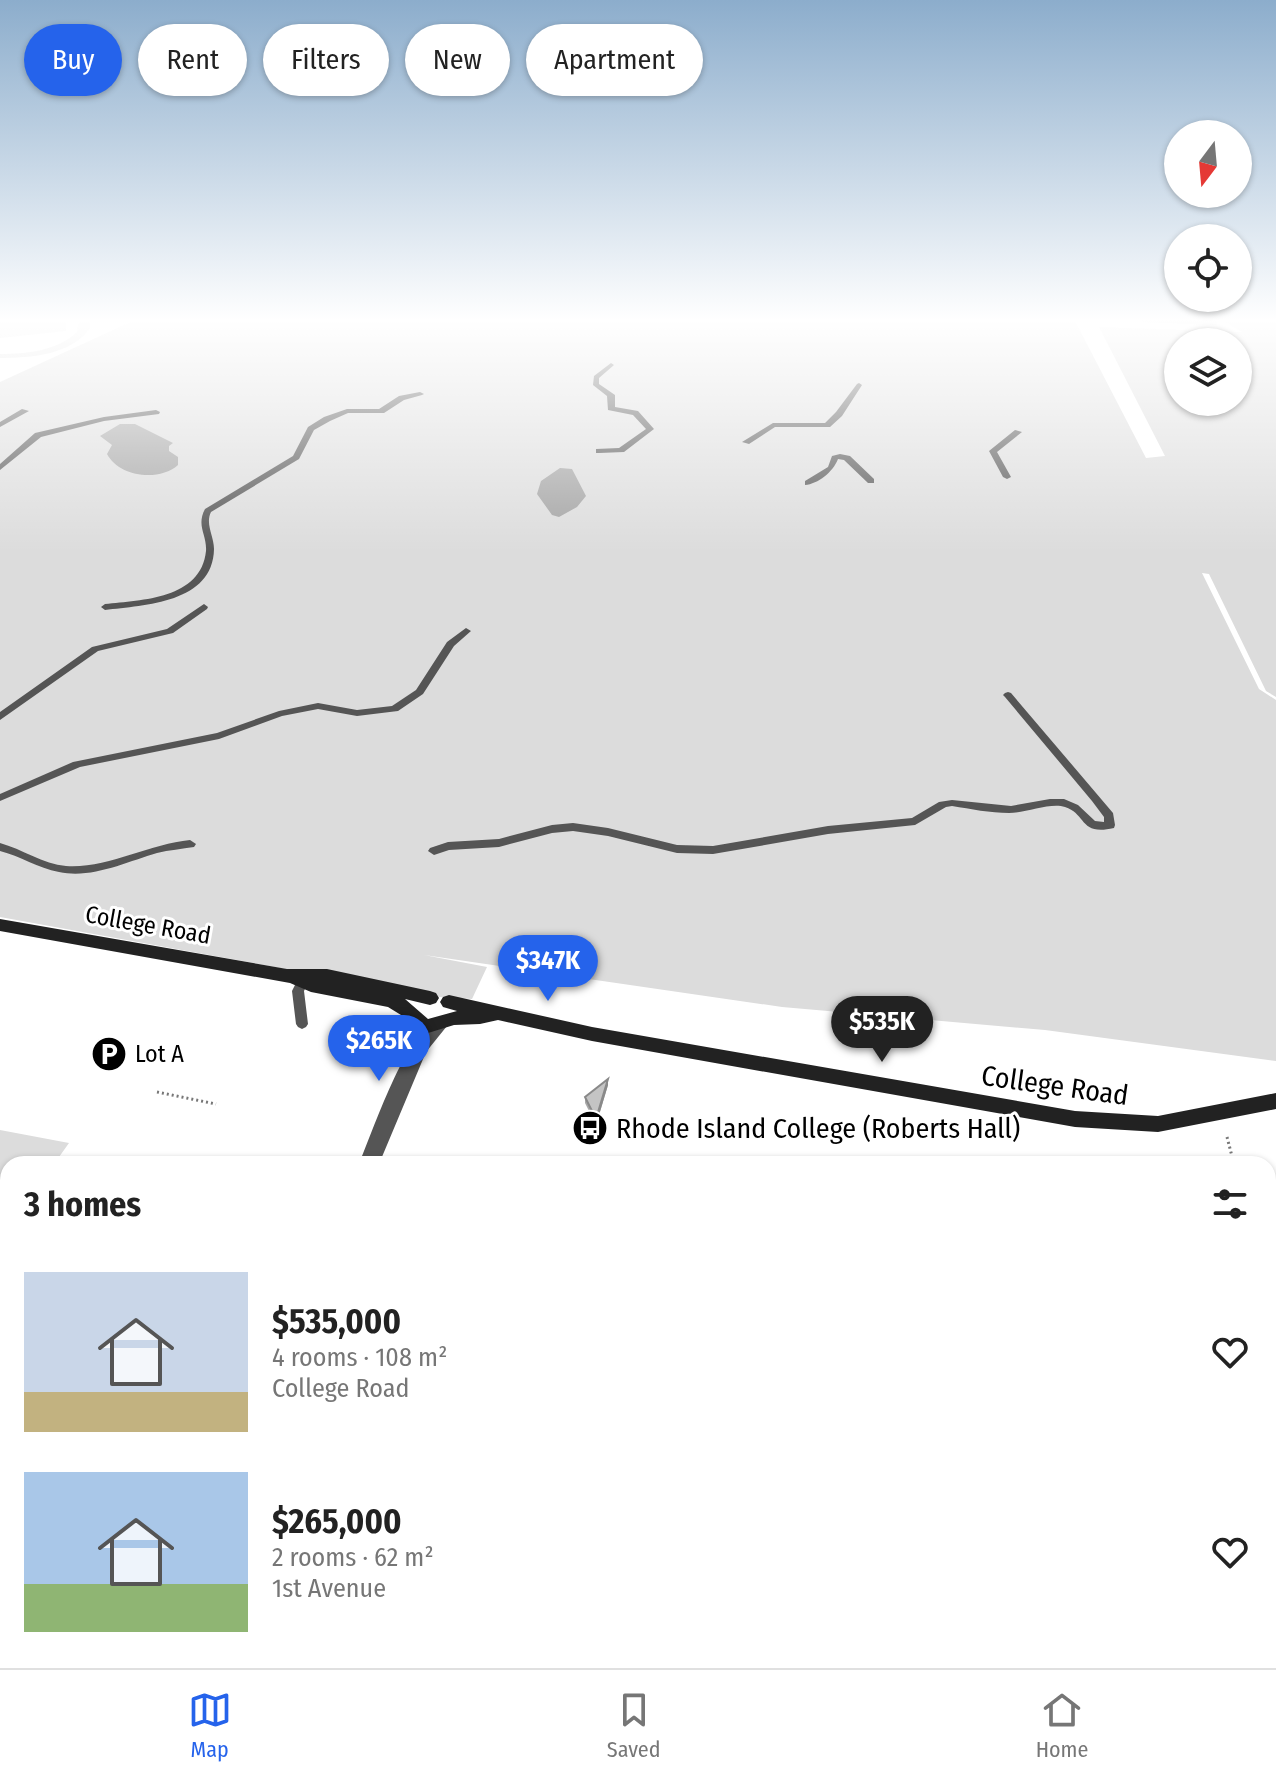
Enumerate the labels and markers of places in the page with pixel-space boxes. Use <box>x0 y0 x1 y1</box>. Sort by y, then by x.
pin: $347K <box>492 935 604 1003</box>
pin: $535K <box>826 996 938 1064</box>
pin: $265K <box>323 1015 435 1083</box>
parking icon: Lot A <box>90 1035 128 1073</box>
place label: Lot A <box>135 1040 184 1068</box>
bus stop icon: Rhode Island College (Roberts Hall) <box>571 1109 609 1147</box>
place label: Rhode Island College (Roberts Hall) <box>616 1112 1020 1145</box>

